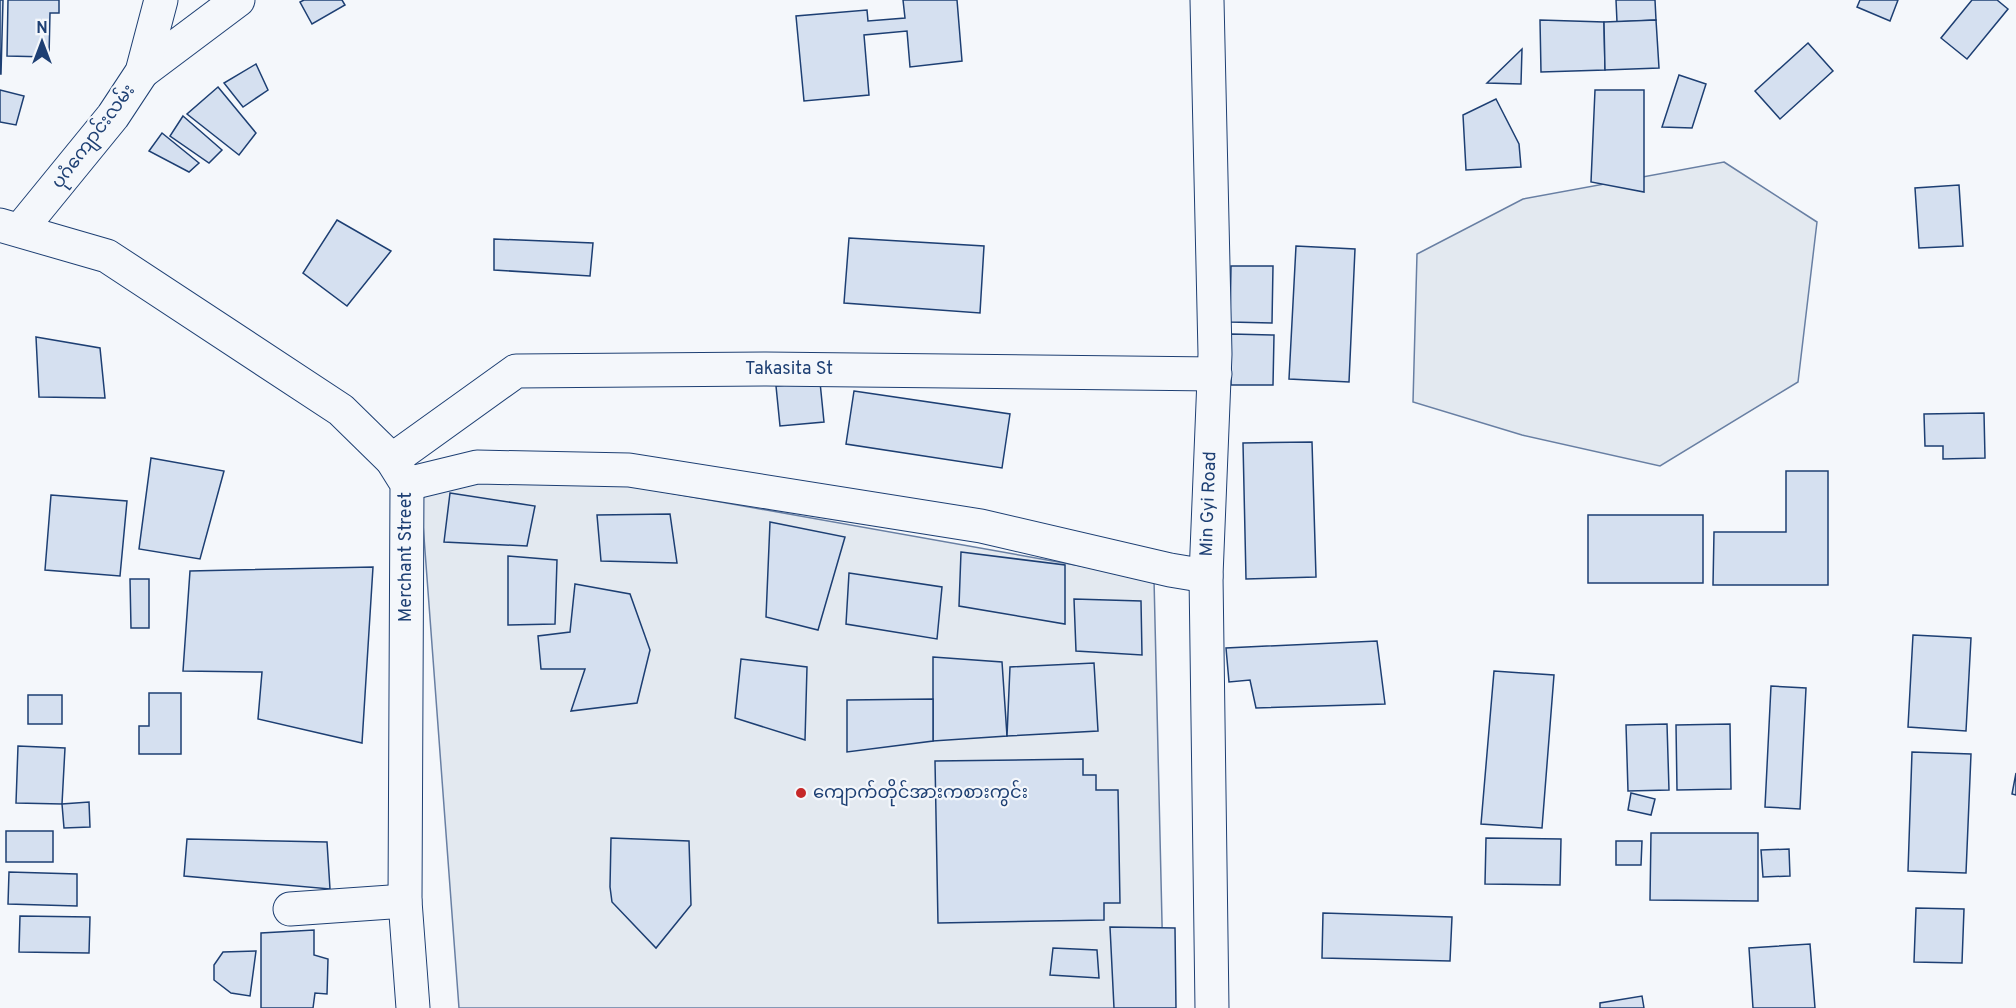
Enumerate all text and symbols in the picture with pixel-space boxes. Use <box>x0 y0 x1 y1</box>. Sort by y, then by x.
north arrow <box>12 12 72 72</box>
text: N <box>36 19 48 39</box>
street label: ပုဂံကျောင်းလမ်း <box>45 78 142 195</box>
street label: Takasita St <box>745 358 833 381</box>
street label: Min Gyi Road <box>1196 451 1222 557</box>
street label: Merchant Street <box>395 492 418 622</box>
place label: ကျောက်တိုင်အားကစားကွင်း <box>813 778 1028 807</box>
marker: ကျောက်တိုင်အားကစားကွင်း <box>794 786 808 800</box>

